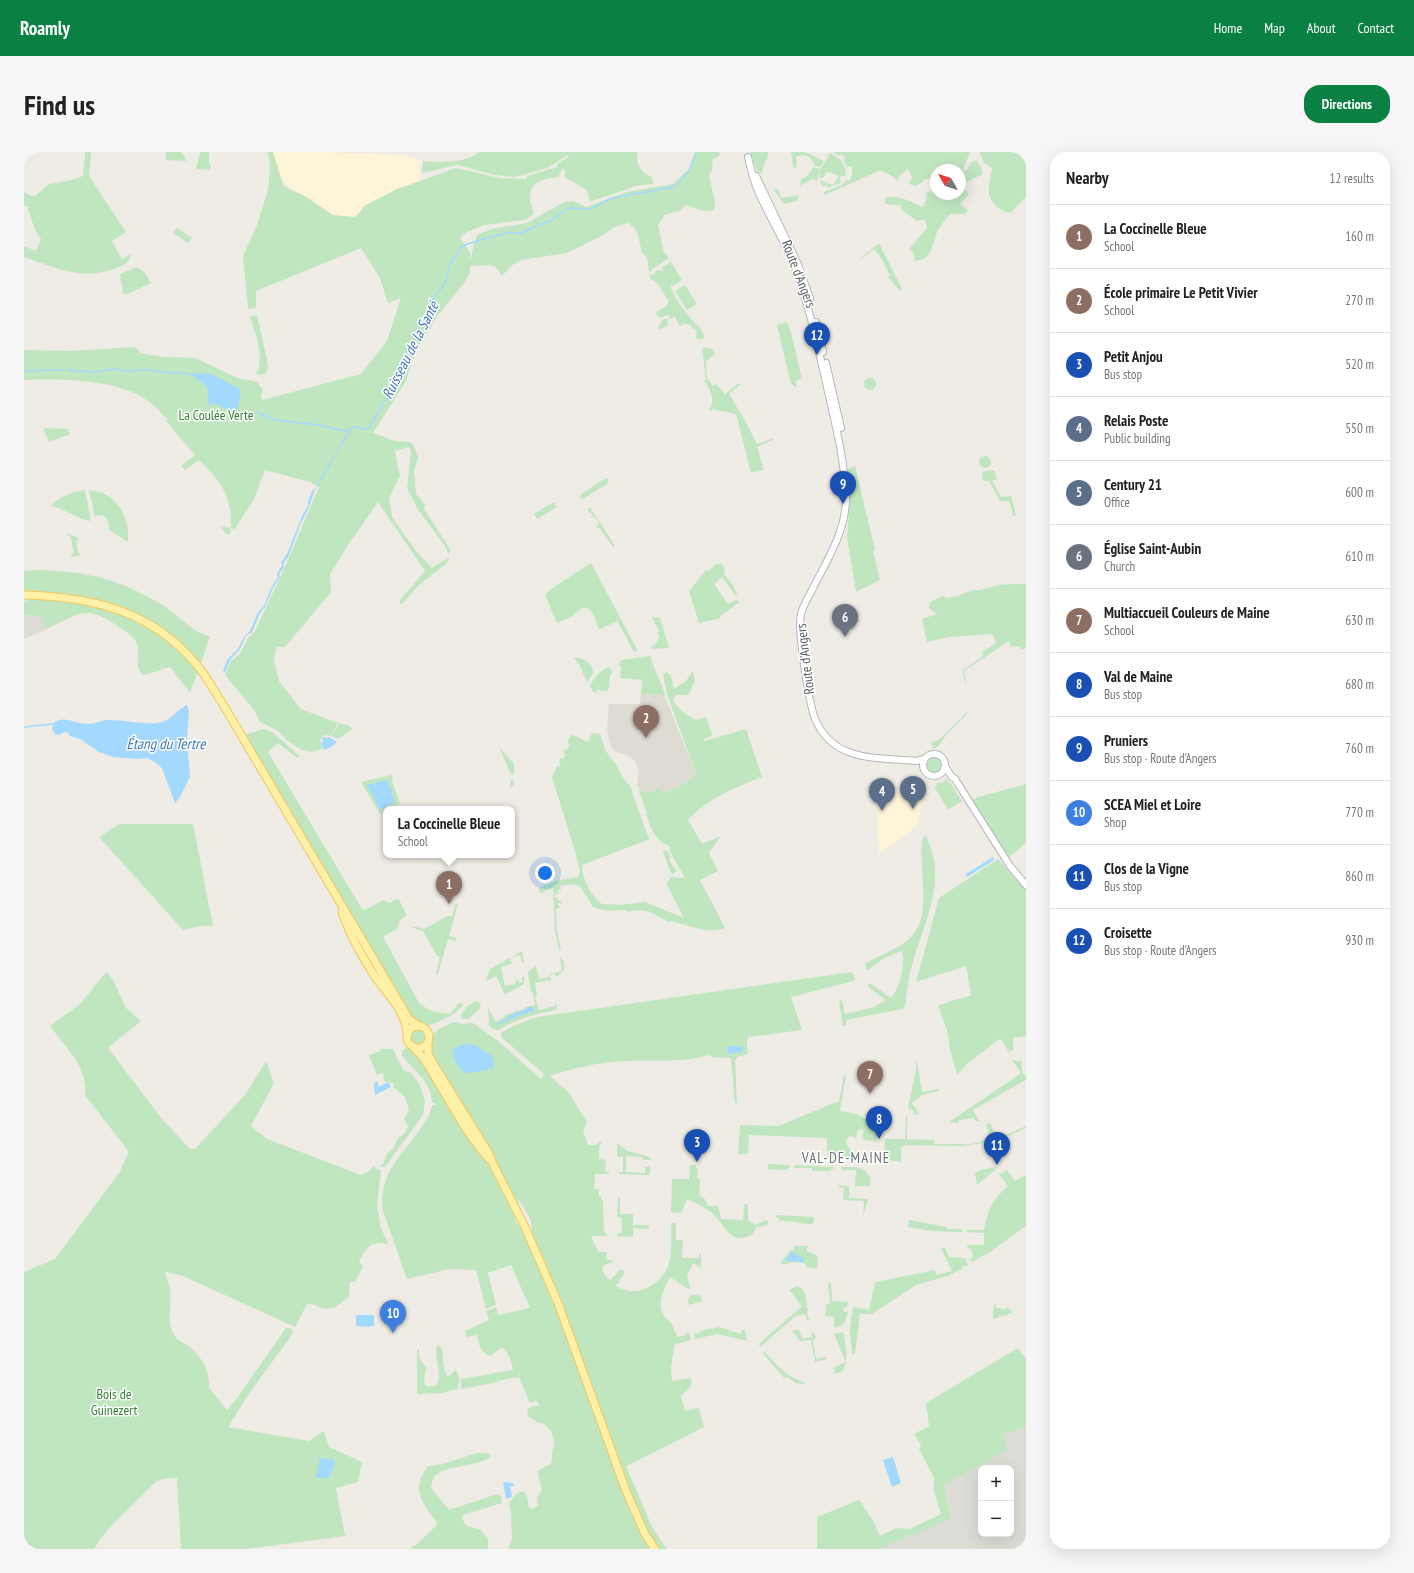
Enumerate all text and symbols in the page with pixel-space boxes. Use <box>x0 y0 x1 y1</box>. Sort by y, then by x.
text: Roamly <box>20 16 70 40</box>
text: Home <box>1214 19 1242 37</box>
text: Map <box>1264 19 1285 37</box>
text: About <box>1307 19 1336 37</box>
text: Contact <box>1358 19 1394 37</box>
button: Directions <box>1304 85 1390 123</box>
text: Find us <box>24 86 95 123</box>
north arrow <box>930 164 966 200</box>
text: Nearby <box>1066 167 1109 189</box>
text: 12 results <box>1330 170 1374 187</box>
text: La Coccinelle Bleue <box>1104 219 1207 238</box>
text: 1 <box>1076 228 1082 245</box>
text: 160 m <box>1345 228 1374 245</box>
street label: Route d'Angers <box>778 238 820 311</box>
text: School <box>1104 238 1134 255</box>
text: École primaire Le Petit Vivier <box>1104 283 1258 302</box>
text: 2 <box>1076 292 1082 309</box>
text: 270 m <box>1345 292 1374 309</box>
water label: Ruisseau de la Santé <box>377 297 444 402</box>
text: School <box>1104 302 1134 319</box>
pin: 12 <box>804 322 830 355</box>
text: Petit Anjou <box>1104 347 1163 366</box>
text: 3 <box>1076 356 1082 373</box>
text: 520 m <box>1345 356 1374 373</box>
text: Bus stop <box>1104 366 1142 383</box>
park label: La Coulée Verte <box>179 406 254 424</box>
text: Relais Poste <box>1104 411 1168 430</box>
text: 4 <box>1076 420 1082 437</box>
text: 550 m <box>1345 420 1374 437</box>
text: Public building <box>1104 430 1171 447</box>
pin: 9 <box>830 471 856 504</box>
text: Century 21 <box>1104 475 1162 494</box>
text: 5 <box>1076 484 1082 501</box>
text: 600 m <box>1345 484 1374 501</box>
text: Office <box>1104 494 1130 511</box>
text: Église Saint-Aubin <box>1104 539 1201 558</box>
text: 6 <box>1076 548 1082 565</box>
text: 610 m <box>1345 548 1374 565</box>
text: Church <box>1104 558 1135 575</box>
text: Multiaccueil Couleurs de Maine <box>1104 603 1270 622</box>
pin: 6 <box>832 604 858 637</box>
text: 7 <box>1076 612 1082 629</box>
text: 630 m <box>1345 612 1374 629</box>
street label: Route d'Angers <box>792 622 818 695</box>
text: School <box>1104 622 1134 639</box>
text: Val de Maine <box>1104 667 1173 686</box>
text: 8 <box>1076 676 1082 693</box>
text: 680 m <box>1345 676 1374 693</box>
text: Bus stop <box>1104 686 1142 703</box>
pin: 2 <box>633 705 659 738</box>
text: Pruniers <box>1104 731 1148 750</box>
water label: Étang du Tertre <box>127 734 206 753</box>
text: 9 <box>1076 740 1082 757</box>
text: 760 m <box>1345 740 1374 757</box>
text: Bus stop · Route d'Angers <box>1104 750 1216 767</box>
pin: 5 <box>900 776 926 809</box>
pin: 4 <box>869 778 895 811</box>
text: SCEA Miel et Loire <box>1104 795 1201 814</box>
text: 10 <box>1073 804 1085 821</box>
text: 770 m <box>1345 804 1374 821</box>
popup <box>383 806 515 858</box>
text: La Coccinelle Bleue <box>398 814 500 833</box>
text: Shop <box>1104 814 1127 831</box>
text: School <box>398 833 428 850</box>
text: Clos de la Vigne <box>1104 859 1189 878</box>
your location <box>535 863 555 883</box>
text: 11 <box>1073 868 1085 885</box>
text: 860 m <box>1345 868 1374 885</box>
pin: 1 <box>436 871 462 904</box>
text: Bus stop <box>1104 878 1142 895</box>
text: Croisette <box>1104 923 1152 942</box>
text: 12 <box>1073 932 1085 949</box>
text: 930 m <box>1345 932 1374 949</box>
text: Bus stop · Route d'Angers <box>1104 942 1216 959</box>
pin: 7 <box>857 1061 883 1094</box>
pin: 8 <box>866 1106 892 1139</box>
pin: 3 <box>684 1129 710 1162</box>
pin: 11 <box>984 1132 1010 1165</box>
district label: VAL-DE-MAINE <box>801 1148 890 1167</box>
pin: 10 <box>380 1300 406 1333</box>
park label: Bois de Guinezert <box>91 1385 137 1419</box>
map controls <box>978 1465 1014 1537</box>
button: + <box>978 1465 1014 1501</box>
button: − <box>978 1501 1014 1537</box>

